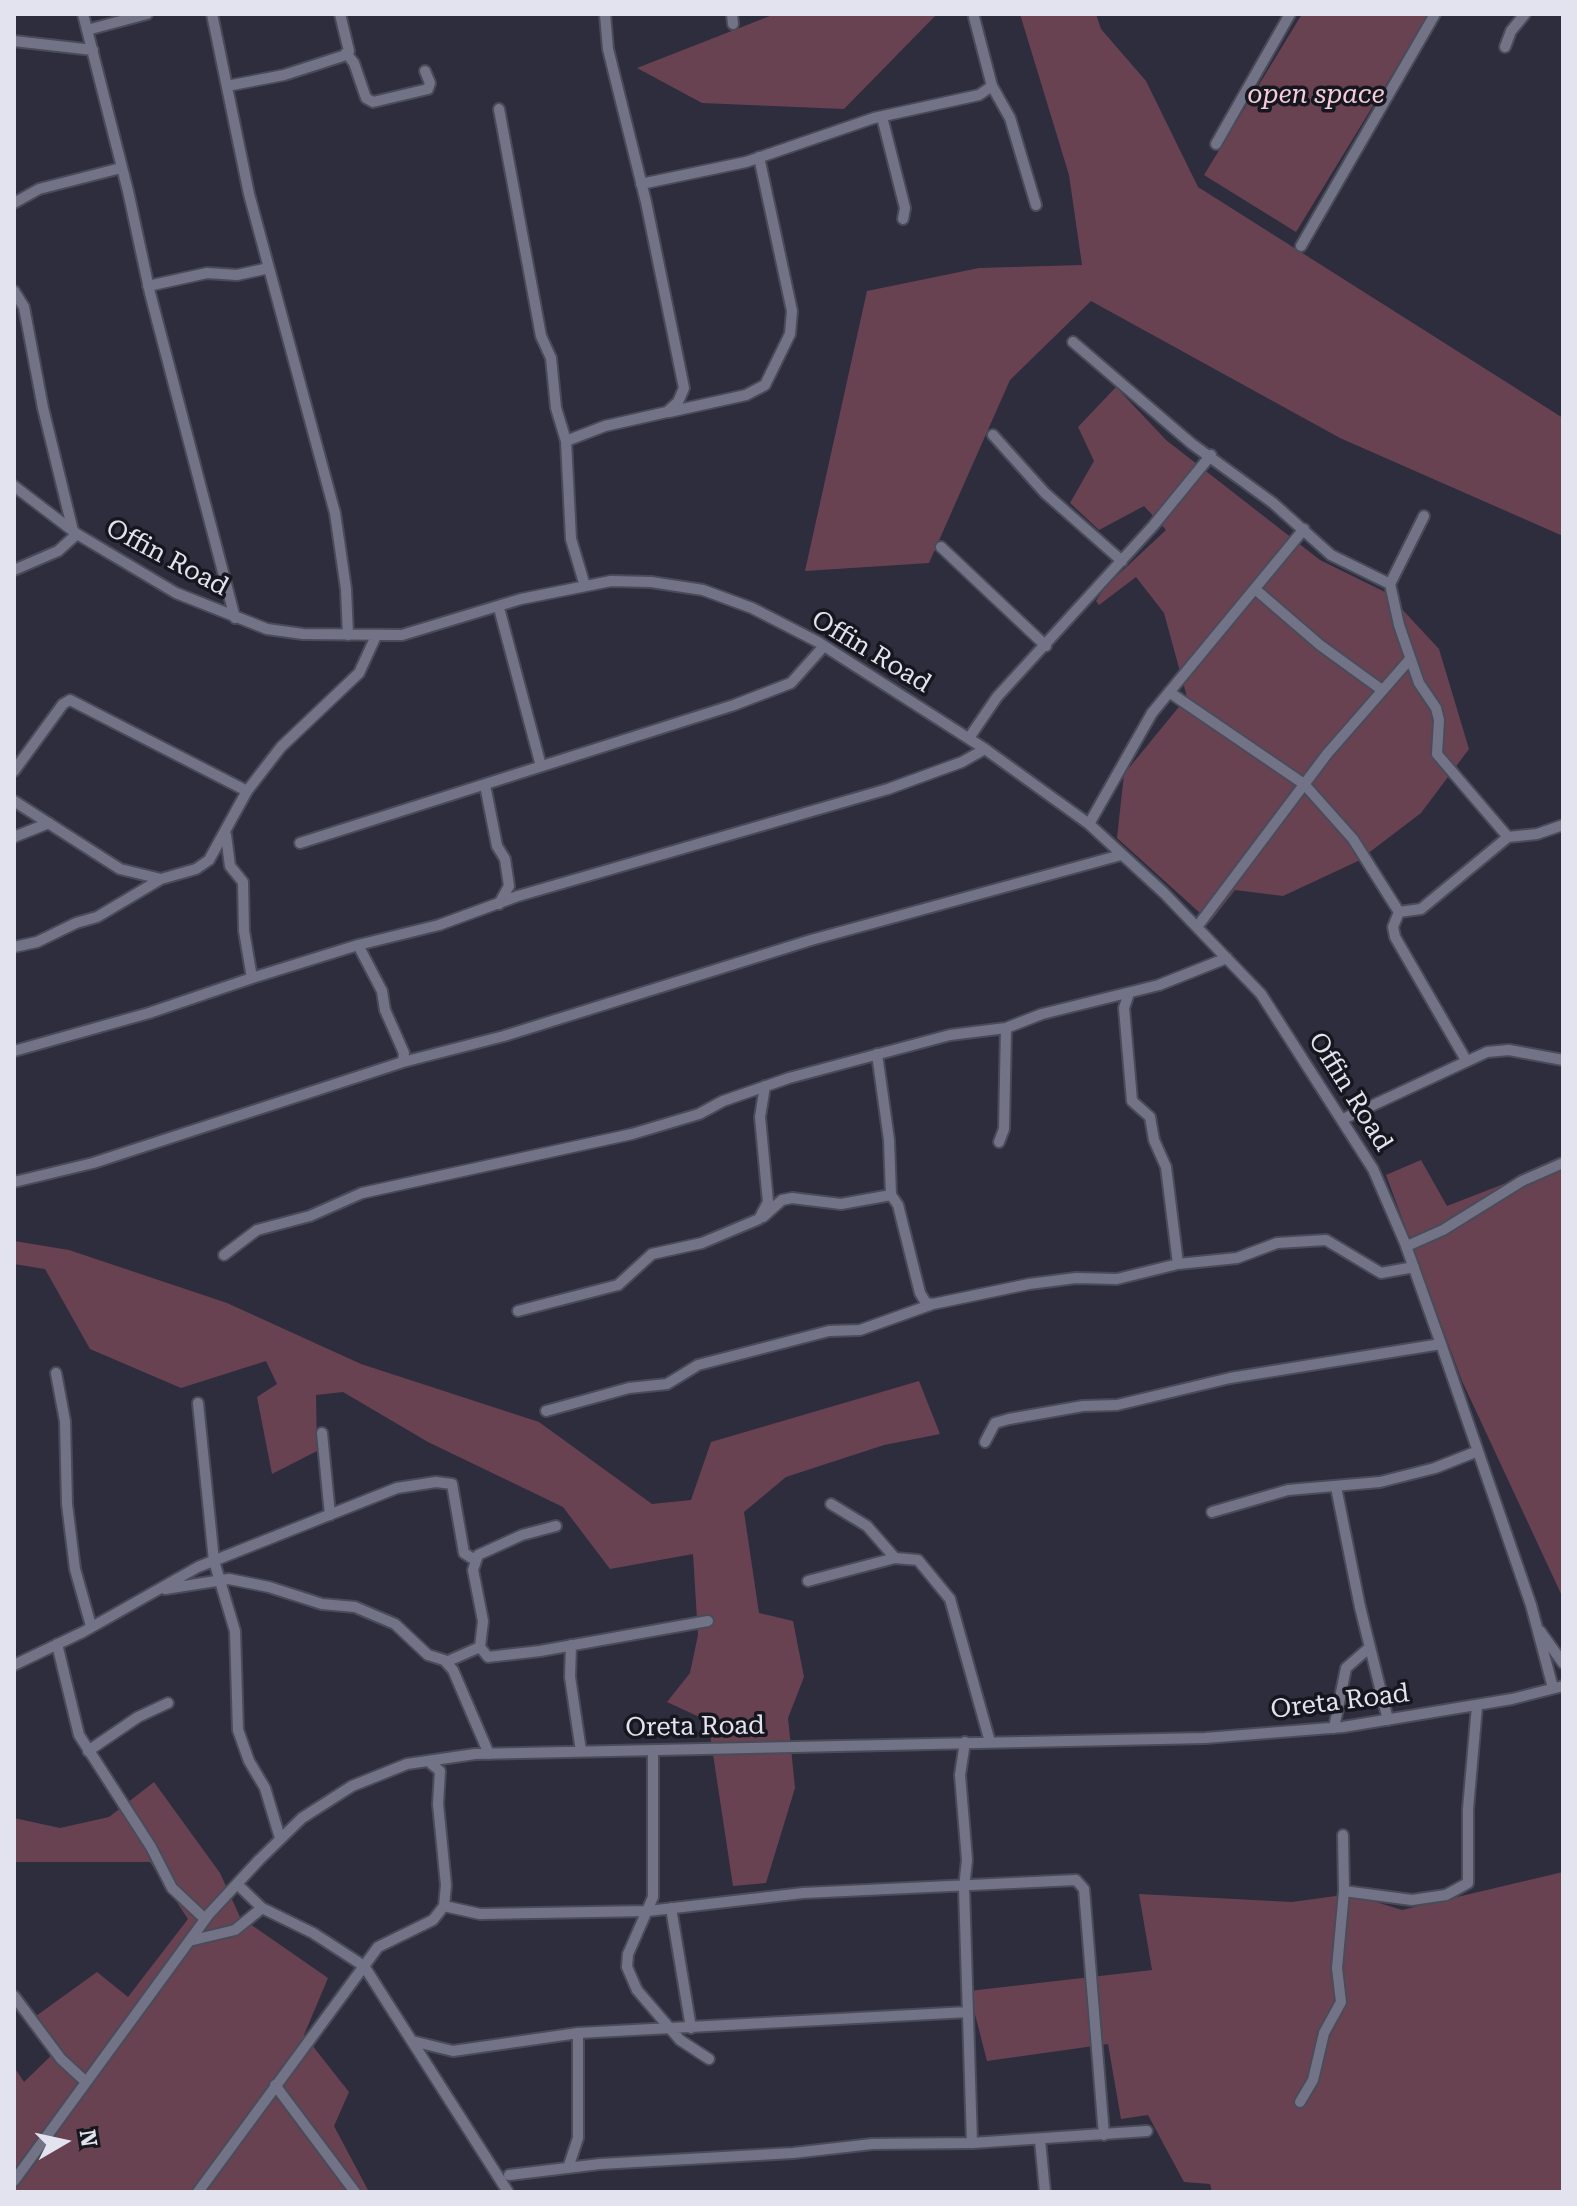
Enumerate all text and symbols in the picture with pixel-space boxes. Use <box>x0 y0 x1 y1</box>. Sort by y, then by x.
park label: open space <box>1247 79 1385 111</box>
street label: Offin Road <box>101 513 233 603</box>
street label: Offin Road <box>806 604 936 700</box>
street label: Offin Road <box>1301 1027 1399 1157</box>
street label: Oreta Road <box>1269 1678 1411 1726</box>
street label: Oreta Road <box>625 1710 765 1744</box>
north arrow <box>24 2102 104 2182</box>
text: N <box>75 2128 102 2148</box>

